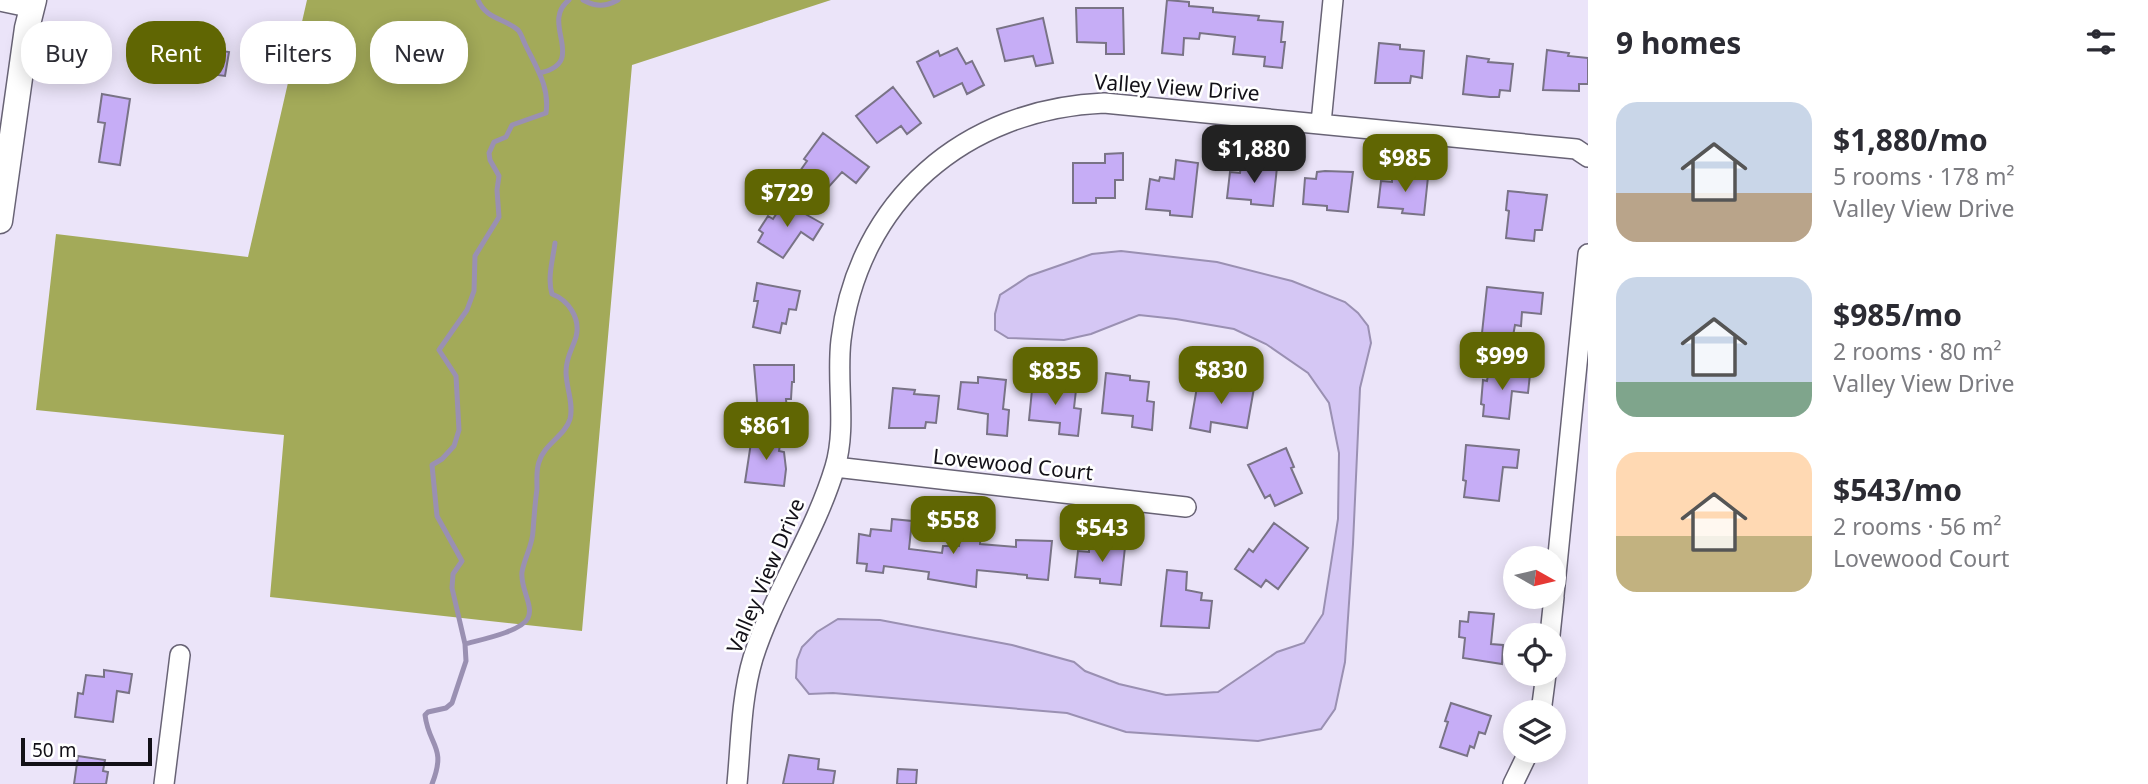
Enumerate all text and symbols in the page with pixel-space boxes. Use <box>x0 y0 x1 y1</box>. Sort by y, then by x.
chip: Buy <box>21 21 112 84</box>
chip: Rent <box>126 21 226 84</box>
chip: Filters <box>240 21 356 84</box>
chip: New <box>370 21 468 84</box>
text: 9 homes <box>1616 22 1741 63</box>
icon: filters <box>2082 23 2120 61</box>
street label: Valley View Drive <box>1093 67 1261 107</box>
text: $1,880/mo <box>1833 119 1988 160</box>
pin: $1,880 <box>1197 125 1311 185</box>
icon: home <box>1672 130 1756 214</box>
text: $1,880 <box>1218 132 1290 164</box>
pin: $985 <box>1364 134 1446 194</box>
text: $985 <box>1379 141 1431 173</box>
text: 5 rooms · 178 m² <box>1833 160 2015 192</box>
pin: $729 <box>746 170 828 229</box>
text: $729 <box>761 176 813 208</box>
text: Valley View Drive <box>1833 192 2015 224</box>
text: $985/mo <box>1833 294 1962 335</box>
icon: home <box>1672 305 1756 389</box>
pin: $999 <box>1461 332 1543 392</box>
text: 2 rooms · 80 m² <box>1833 335 2002 367</box>
text: $999 <box>1476 339 1528 371</box>
pin: $830 <box>1180 346 1262 406</box>
pin: $835 <box>1014 348 1096 407</box>
text: $830 <box>1195 353 1247 385</box>
text: $835 <box>1029 354 1081 386</box>
text: Valley View Drive <box>1833 367 2015 399</box>
pin: $861 <box>725 402 807 462</box>
text: $861 <box>740 409 792 441</box>
street label: Lovewood Court <box>932 442 1095 486</box>
text: $543/mo <box>1833 469 1962 510</box>
icon: home <box>1672 480 1756 564</box>
street label: Valley View Drive <box>720 494 810 657</box>
pin: $558 <box>912 496 994 556</box>
text: $558 <box>927 503 979 535</box>
pin: $543 <box>1061 504 1143 564</box>
text: 2 rooms · 56 m² <box>1833 510 2002 542</box>
text: $543 <box>1076 511 1128 543</box>
text: Lovewood Court <box>1833 542 2009 574</box>
north arrow <box>1503 546 1566 609</box>
map controls <box>1503 546 1566 763</box>
button: locate <box>1503 623 1566 686</box>
button: layers <box>1503 700 1566 763</box>
scale bar <box>21 735 152 767</box>
text: 50 m <box>32 737 76 763</box>

